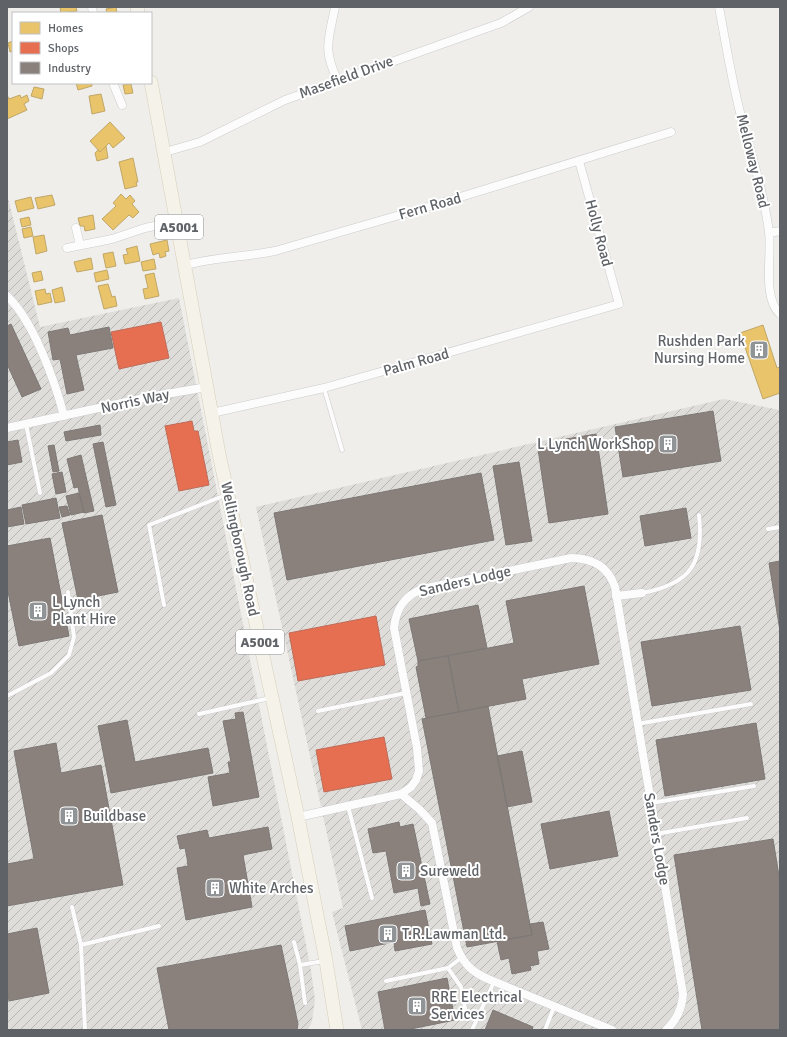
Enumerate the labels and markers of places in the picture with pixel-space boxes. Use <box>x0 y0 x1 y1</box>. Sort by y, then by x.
place label: Rushden Park Nursing Home <box>654 332 745 367</box>
building icon: Rushden Park Nursing Home <box>748 339 770 361</box>
building icon: L Lynch WorkShop <box>657 433 679 455</box>
place label: L Lynch WorkShop <box>537 435 654 453</box>
place label: L Lynch Plant Hire <box>52 593 116 628</box>
building icon: L Lynch Plant Hire <box>27 600 49 622</box>
building icon: Buildbase <box>58 805 80 827</box>
place label: Buildbase <box>83 807 146 825</box>
building icon: Sureweld <box>395 860 417 882</box>
place label: Sureweld <box>420 862 480 880</box>
building icon: White Arches <box>204 877 226 899</box>
place label: White Arches <box>229 879 314 897</box>
building icon: T.R.Lawman Ltd. <box>377 923 399 945</box>
place label: T.R.Lawman Ltd. <box>402 925 506 943</box>
place label: RRE Electrical Services <box>431 988 522 1023</box>
building icon: RRE Electrical Services <box>406 995 428 1017</box>

